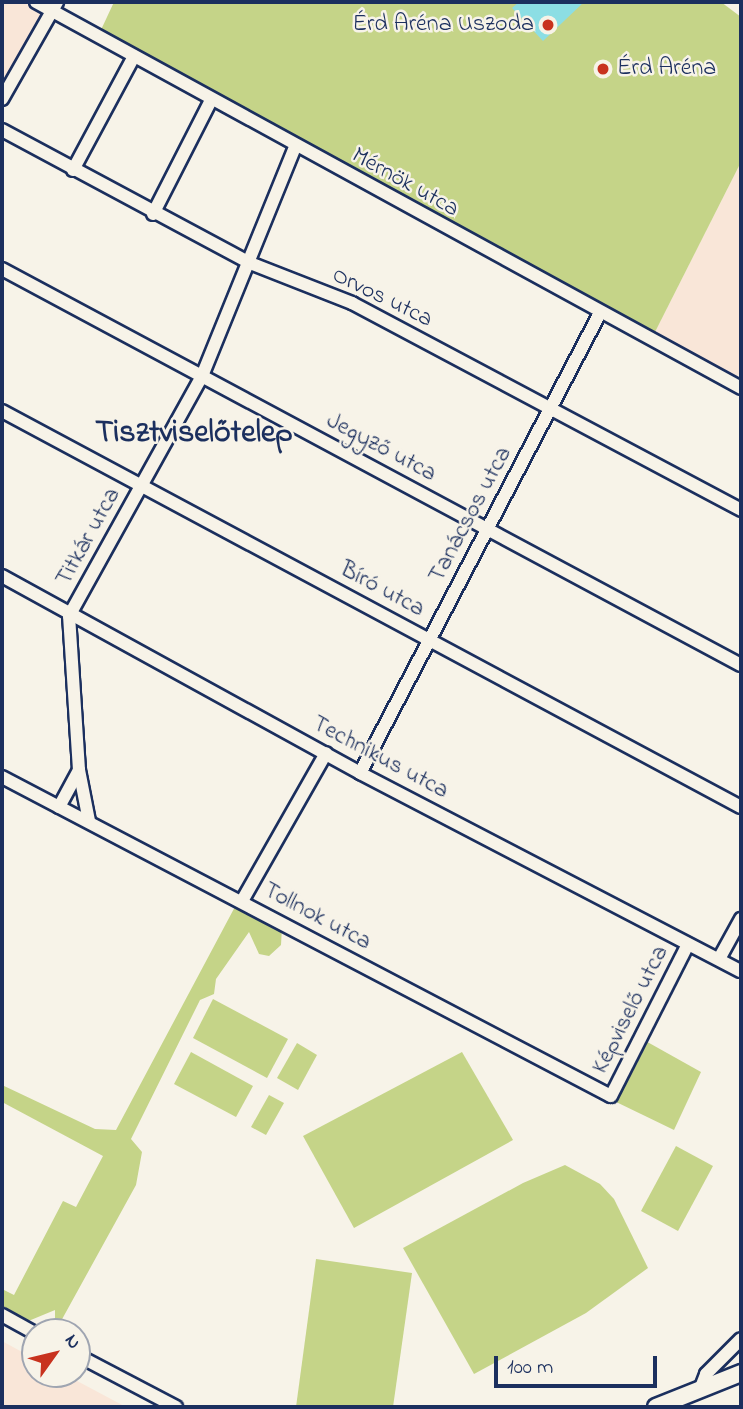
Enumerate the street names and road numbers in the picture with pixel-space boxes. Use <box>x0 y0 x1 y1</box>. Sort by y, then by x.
street label: Mérnök utca <box>346 142 464 224</box>
street label: Orvos utca <box>327 261 437 335</box>
street label: Jegyző utca <box>321 407 441 489</box>
street label: Tanácsos utca <box>423 442 519 588</box>
street label: Titkár utca <box>50 483 128 591</box>
street label: Bíró utca <box>335 556 429 624</box>
street label: Technikus utca <box>307 710 453 806</box>
street label: Tollnok utca <box>258 877 376 957</box>
street label: Képviselő utca <box>586 941 676 1079</box>

